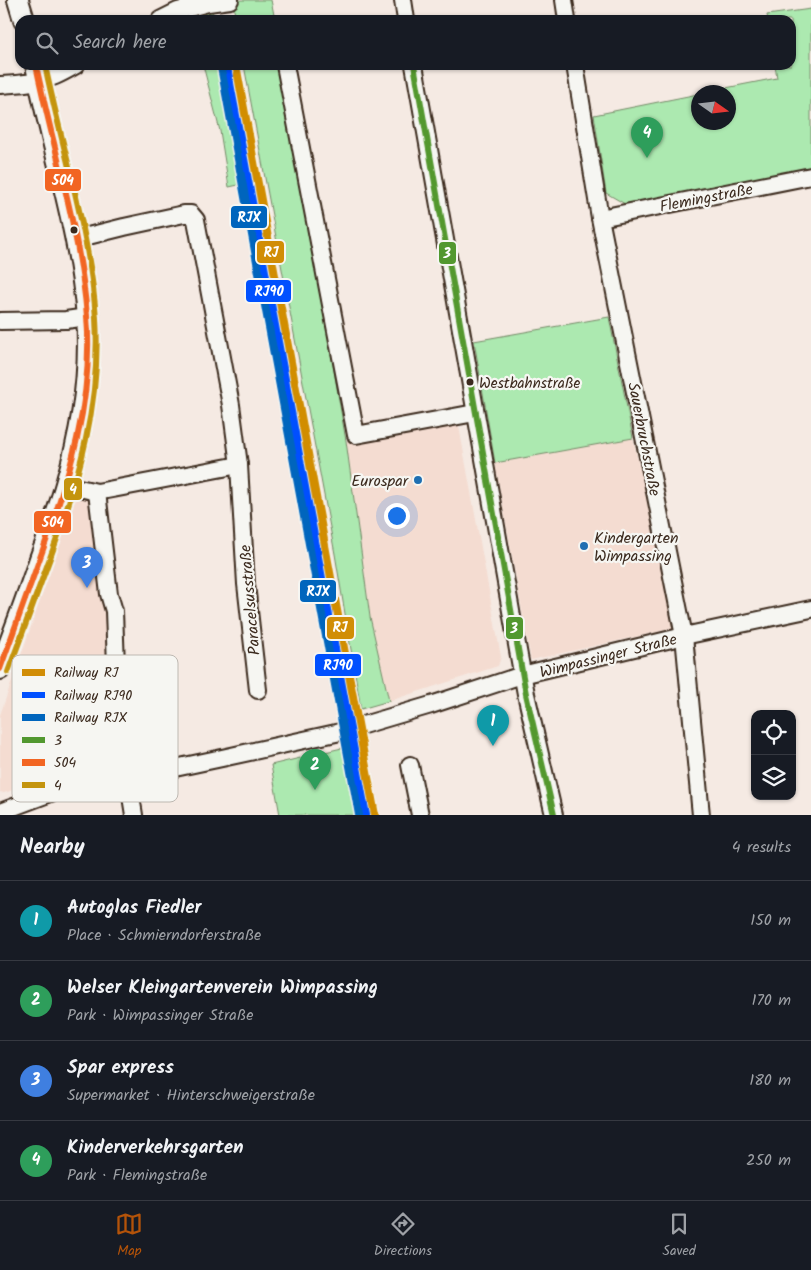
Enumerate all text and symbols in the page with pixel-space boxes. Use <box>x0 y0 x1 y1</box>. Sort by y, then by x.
search box <box>15 15 796 70</box>
text: Search here <box>73 28 167 58</box>
icon: search <box>33 29 61 57</box>
north arrow <box>691 85 736 130</box>
pin: 4 <box>631 117 663 158</box>
line badge: 504 <box>44 168 82 192</box>
text: 504 <box>51 170 74 192</box>
street label: Flemingstraße <box>658 177 755 220</box>
line badge: RJX <box>230 205 268 229</box>
text: RJX <box>237 207 262 229</box>
unlabelled marker <box>69 225 79 235</box>
line badge: RJ <box>256 240 285 264</box>
line badge: 3 <box>438 241 457 265</box>
text: RJ <box>263 242 280 264</box>
text: 3 <box>442 243 451 265</box>
line badge: RJ90 <box>245 279 292 303</box>
text: RJ90 <box>254 281 285 303</box>
place label: Westbahnstraße <box>479 372 581 396</box>
marker: Westbahnstraße <box>465 377 475 387</box>
street label: Sauerbruchstraße <box>620 380 667 498</box>
place label: Eurospar <box>351 469 410 494</box>
marker: Eurospar <box>412 474 424 486</box>
line badge: 4 <box>63 477 83 501</box>
text: 4 <box>69 479 77 501</box>
your location <box>384 503 410 529</box>
line badge: 504 <box>33 510 72 534</box>
text: 504 <box>41 512 64 534</box>
place label: Kindergarten Wimpassing <box>594 526 679 569</box>
marker: Kindergarten Wimpassing <box>578 540 590 552</box>
street label: Paracelsusstraße <box>233 544 268 656</box>
pin: 3 <box>71 547 103 588</box>
line badge: RJX <box>299 579 337 603</box>
text: RJX <box>306 581 331 603</box>
line badge: RJ <box>326 616 355 640</box>
line badge: 3 <box>505 616 524 640</box>
text: RJ <box>332 617 349 639</box>
text: 3 <box>509 618 518 640</box>
street label: Wimpassinger Straße <box>537 627 680 686</box>
line badge: RJ90 <box>314 653 362 677</box>
legend <box>12 655 178 802</box>
text: RJ90 <box>323 655 354 677</box>
text: Railway RJ <box>54 662 119 684</box>
text: Railway RJ90 <box>54 685 132 707</box>
pin: 1 <box>477 705 509 746</box>
text: Railway RJX <box>54 707 127 729</box>
map controls <box>751 710 796 800</box>
button: locate <box>751 710 796 755</box>
text: 3 <box>54 730 62 752</box>
pin: 2 <box>299 749 331 790</box>
text: 504 <box>54 752 77 774</box>
button: layers <box>751 755 796 800</box>
text: 4 <box>54 775 62 797</box>
text: Nearby <box>20 831 85 864</box>
text: 4 results <box>732 835 791 860</box>
text: Autoglas Fiedler <box>67 893 201 923</box>
text: 1 <box>34 908 38 933</box>
text: 150 m <box>750 908 791 933</box>
text: Place · Schmierndorferstraße <box>67 923 261 948</box>
text: Welser Kleingartenverein Wimpassing <box>67 973 378 1003</box>
text: 2 <box>31 988 41 1013</box>
text: 170 m <box>751 988 791 1013</box>
text: Park · Wimpassinger Straße <box>67 1003 253 1028</box>
text: Spar express <box>67 1053 174 1083</box>
text: 3 <box>32 1068 40 1093</box>
text: 180 m <box>749 1068 791 1093</box>
text: Supermarket · Hinterschweigerstraße <box>67 1083 315 1108</box>
text: Kinderverkehrsgarten <box>67 1133 244 1163</box>
text: 4 <box>32 1148 40 1173</box>
text: 250 m <box>746 1148 791 1173</box>
text: Park · Flemingstraße <box>67 1163 207 1188</box>
tab: Map <box>115 1210 143 1262</box>
tab: Directions <box>374 1210 432 1262</box>
tab: Saved <box>662 1210 696 1262</box>

